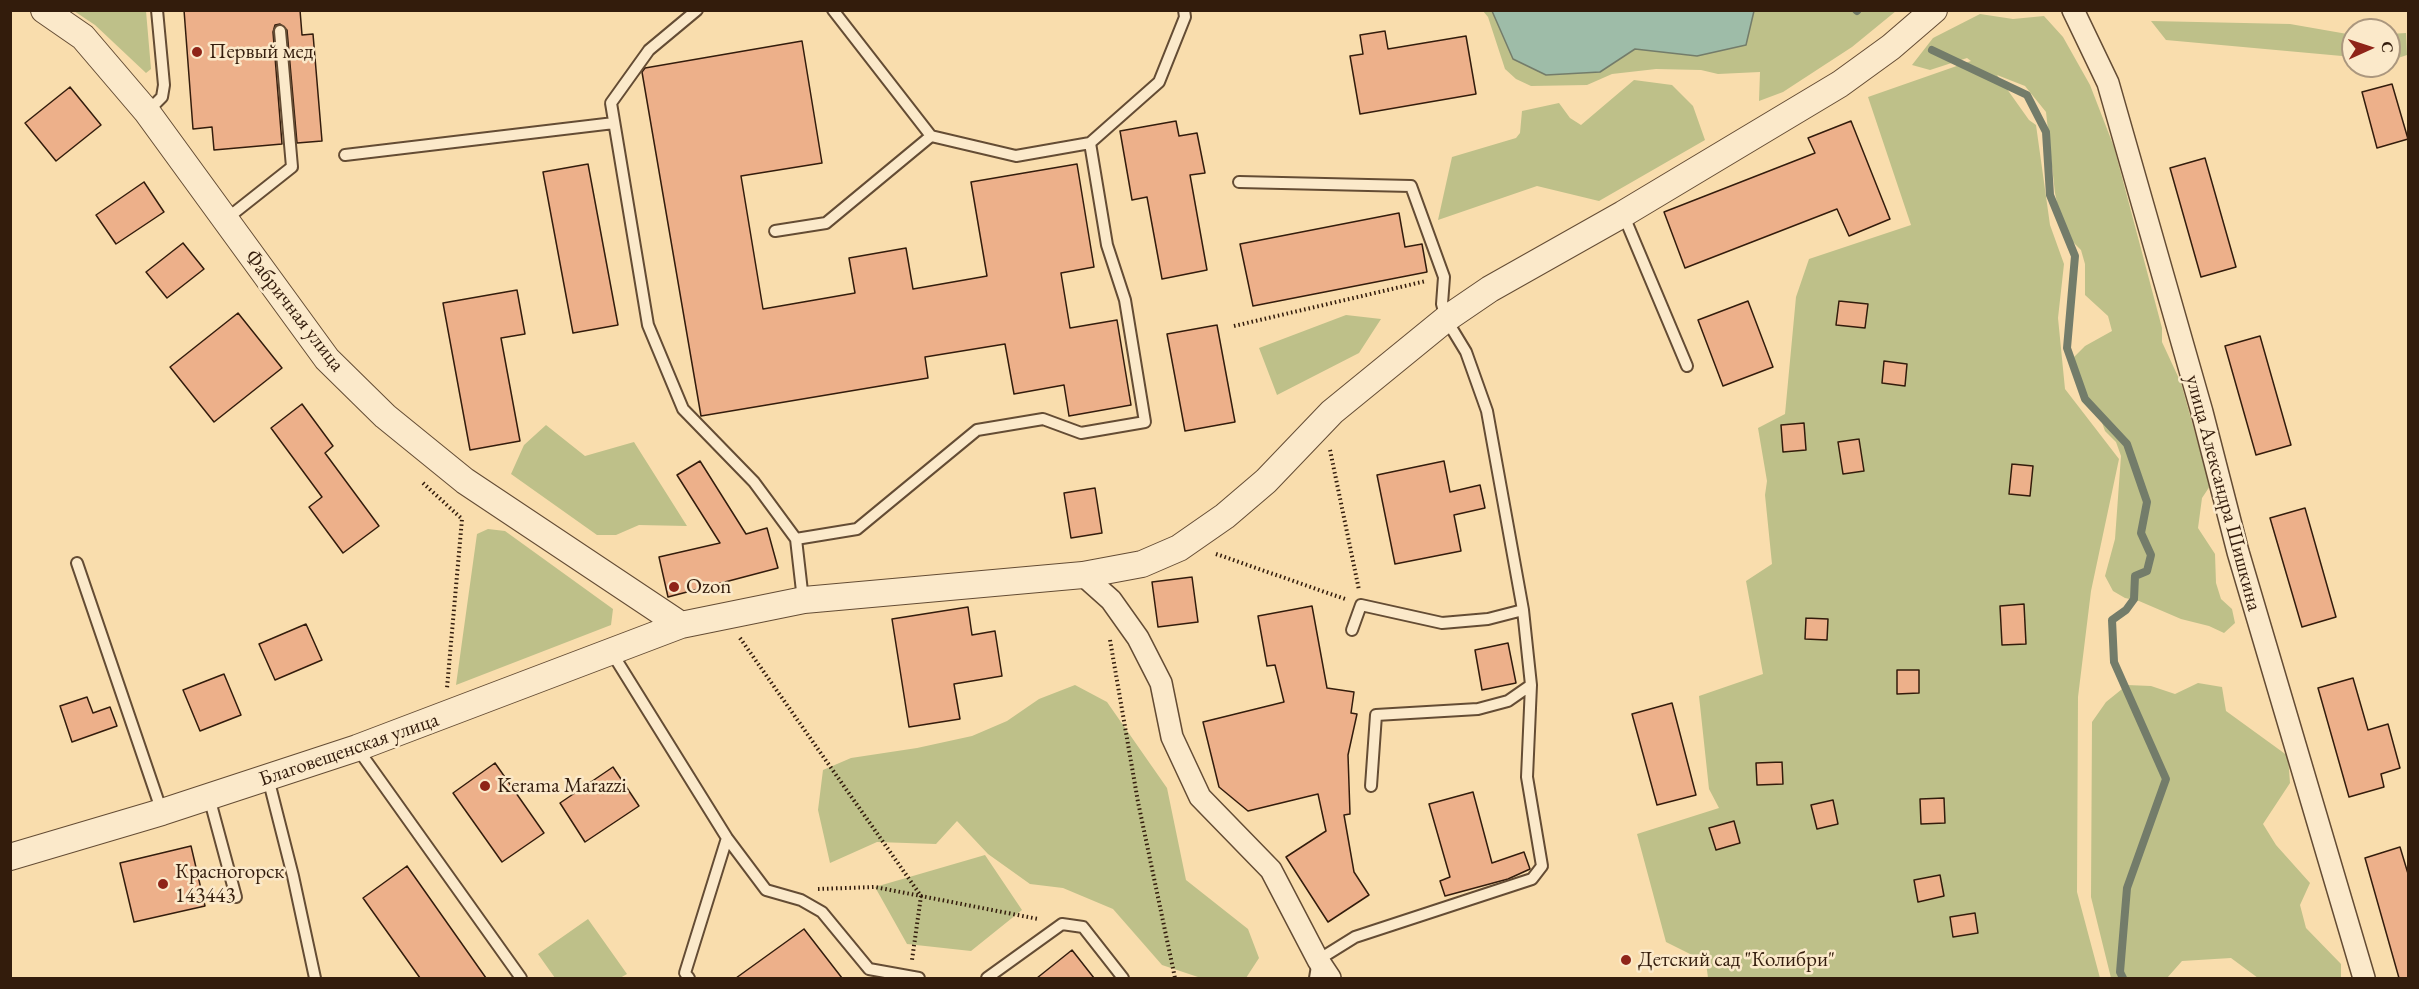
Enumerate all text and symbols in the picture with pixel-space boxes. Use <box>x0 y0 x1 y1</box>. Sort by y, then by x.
north arrow <box>2341 18 2401 78</box>
place label: Первый мед <box>209 39 313 65</box>
text: С <box>2377 41 2398 53</box>
marker: Первый мед <box>190 45 204 59</box>
street label: Фабричная улица <box>239 245 349 377</box>
street label: улица Александра Шишкина <box>2179 372 2267 614</box>
place label: Ozon <box>686 574 731 600</box>
marker: Ozon <box>667 580 681 594</box>
street label: Благовещенская улица <box>256 707 442 793</box>
place label: Kerama Marazzi <box>497 773 627 799</box>
marker: Kerama Marazzi <box>478 779 492 793</box>
place label: Красногорск 143443 <box>175 859 284 909</box>
marker: Красногорск 143443 <box>156 877 170 891</box>
place label: Детский сад "Колибри" <box>1638 947 1835 973</box>
marker: Детский сад "Колибри" <box>1619 953 1633 967</box>

